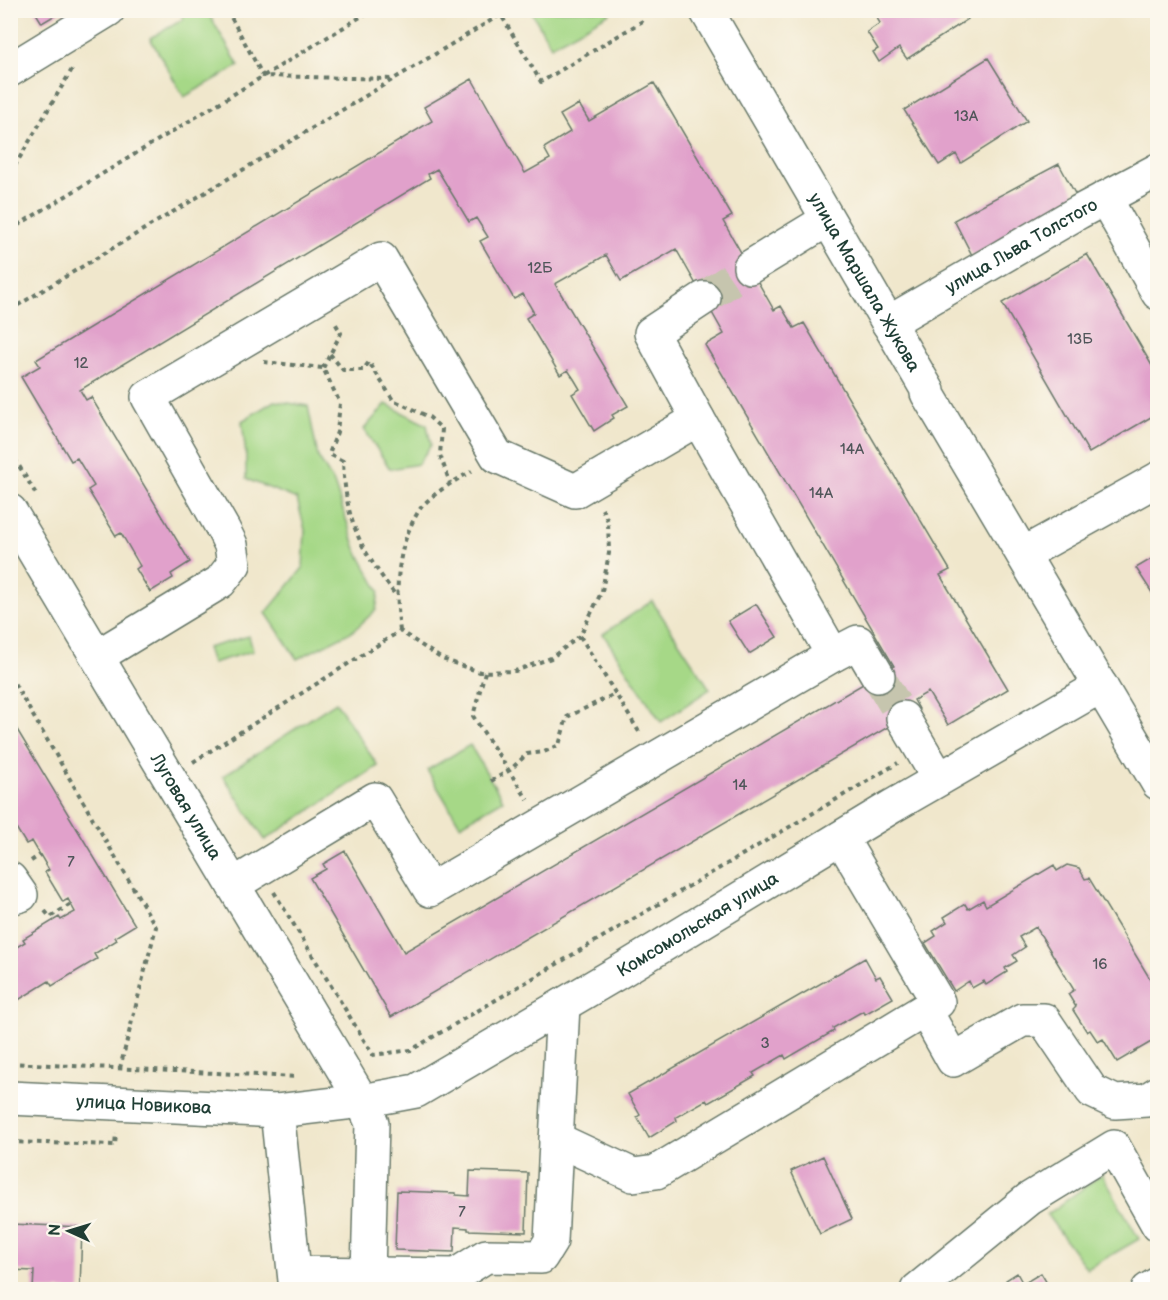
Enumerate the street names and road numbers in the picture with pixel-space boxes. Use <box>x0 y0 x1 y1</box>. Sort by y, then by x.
street label: улица Маршала Жукова <box>804 189 925 376</box>
street label: улица Льва Толстого <box>942 194 1101 298</box>
street label: Луговая улица <box>145 749 226 864</box>
street label: Комсомольская улица <box>613 868 783 982</box>
street label: улица Новикова <box>76 1091 212 1119</box>

